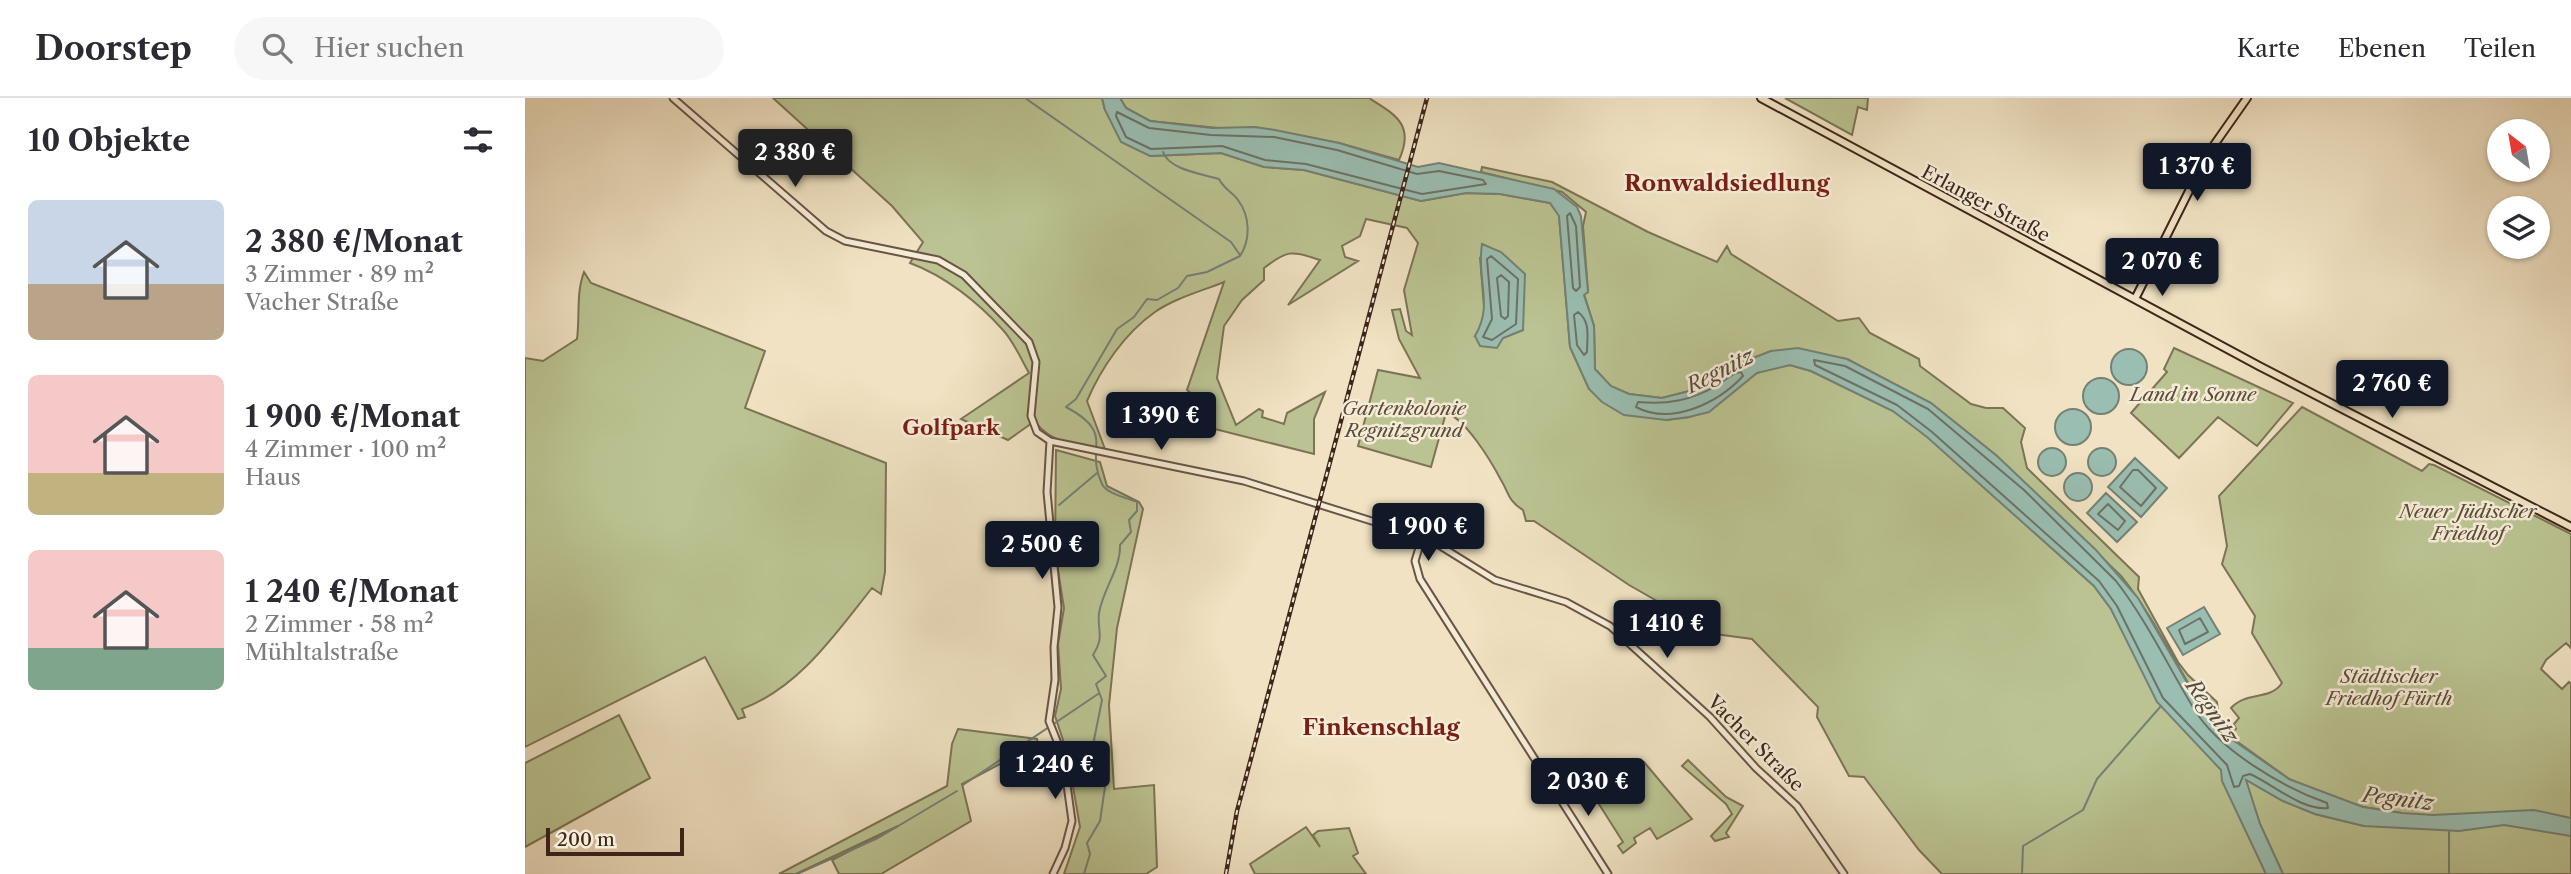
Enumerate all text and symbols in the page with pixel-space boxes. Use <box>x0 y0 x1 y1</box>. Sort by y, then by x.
search box <box>234 17 724 80</box>
text: Doorstep <box>35 28 192 69</box>
icon: search <box>258 29 296 67</box>
text: Hier suchen <box>314 32 464 64</box>
text: Karte <box>2237 34 2300 63</box>
text: Ebenen <box>2338 34 2426 63</box>
text: Teilen <box>2464 34 2536 63</box>
north arrow <box>2487 119 2550 182</box>
map controls <box>2487 119 2550 259</box>
icon: filters <box>459 121 497 159</box>
text: 10 Objekte <box>28 122 190 159</box>
pin: 2 380 € <box>730 130 860 189</box>
text: 2 380 € <box>754 138 836 166</box>
pin: 1 370 € <box>2132 144 2262 203</box>
text: 1 370 € <box>2159 152 2235 180</box>
street label: Erlanger Straße <box>1918 160 2054 247</box>
district label: Ronwaldsiedlung <box>1624 169 1831 197</box>
button: layers <box>2487 196 2550 259</box>
text: 2 380 €/Monat <box>245 223 463 260</box>
icon: home <box>84 228 168 312</box>
pin: 2 070 € <box>2097 238 2227 298</box>
text: 2 070 € <box>2121 247 2203 275</box>
text: 3 Zimmer · 89 m² <box>245 260 434 288</box>
text: Vacher Straße <box>245 288 399 316</box>
water label: Regnitz <box>1680 342 1759 399</box>
pin: 2 760 € <box>2327 360 2457 420</box>
text: 2 760 € <box>2352 369 2432 397</box>
park label: Land in Sonne <box>2128 383 2257 406</box>
pin: 1 390 € <box>1096 392 1226 452</box>
park label: Gartenkolonie Regnitzgrund <box>1342 397 1467 442</box>
text: 1 900 €/Monat <box>245 398 460 435</box>
text: 1 390 € <box>1122 401 1200 429</box>
icon: home <box>84 403 168 487</box>
district label: Golfpark <box>902 415 1001 440</box>
text: 4 Zimmer · 100 m² <box>245 435 446 463</box>
text: Haus <box>245 463 301 491</box>
park label: Neuer Jüdischer Friedhof <box>2397 500 2538 545</box>
pin: 1 900 € <box>1363 504 1493 563</box>
text: 1 900 € <box>1388 512 1468 540</box>
pin: 2 500 € <box>977 522 1107 581</box>
text: 2 500 € <box>1001 530 1083 558</box>
text: 1 240 €/Monat <box>245 573 459 610</box>
icon: home <box>84 578 168 662</box>
pin: 1 410 € <box>1602 601 1732 660</box>
text: 1 410 € <box>1630 609 1704 637</box>
text: 2 Zimmer · 58 m² <box>245 610 434 638</box>
text: Mühltalstraße <box>245 638 399 666</box>
park label: Städtischer Friedhof Fürth <box>2324 665 2452 710</box>
water label: Regnitz <box>2180 672 2245 749</box>
street label: Vacher Straße <box>1702 690 1809 796</box>
district label: Finkenschlag <box>1302 713 1460 741</box>
pin: 1 240 € <box>990 742 1120 801</box>
text: 1 240 € <box>1016 750 1094 778</box>
pin: 2 030 € <box>1523 758 1653 818</box>
text: 2 030 € <box>1547 767 1629 795</box>
water label: Pegnitz <box>2359 782 2437 815</box>
scale bar <box>546 825 684 857</box>
text: 200 m <box>557 828 615 851</box>

